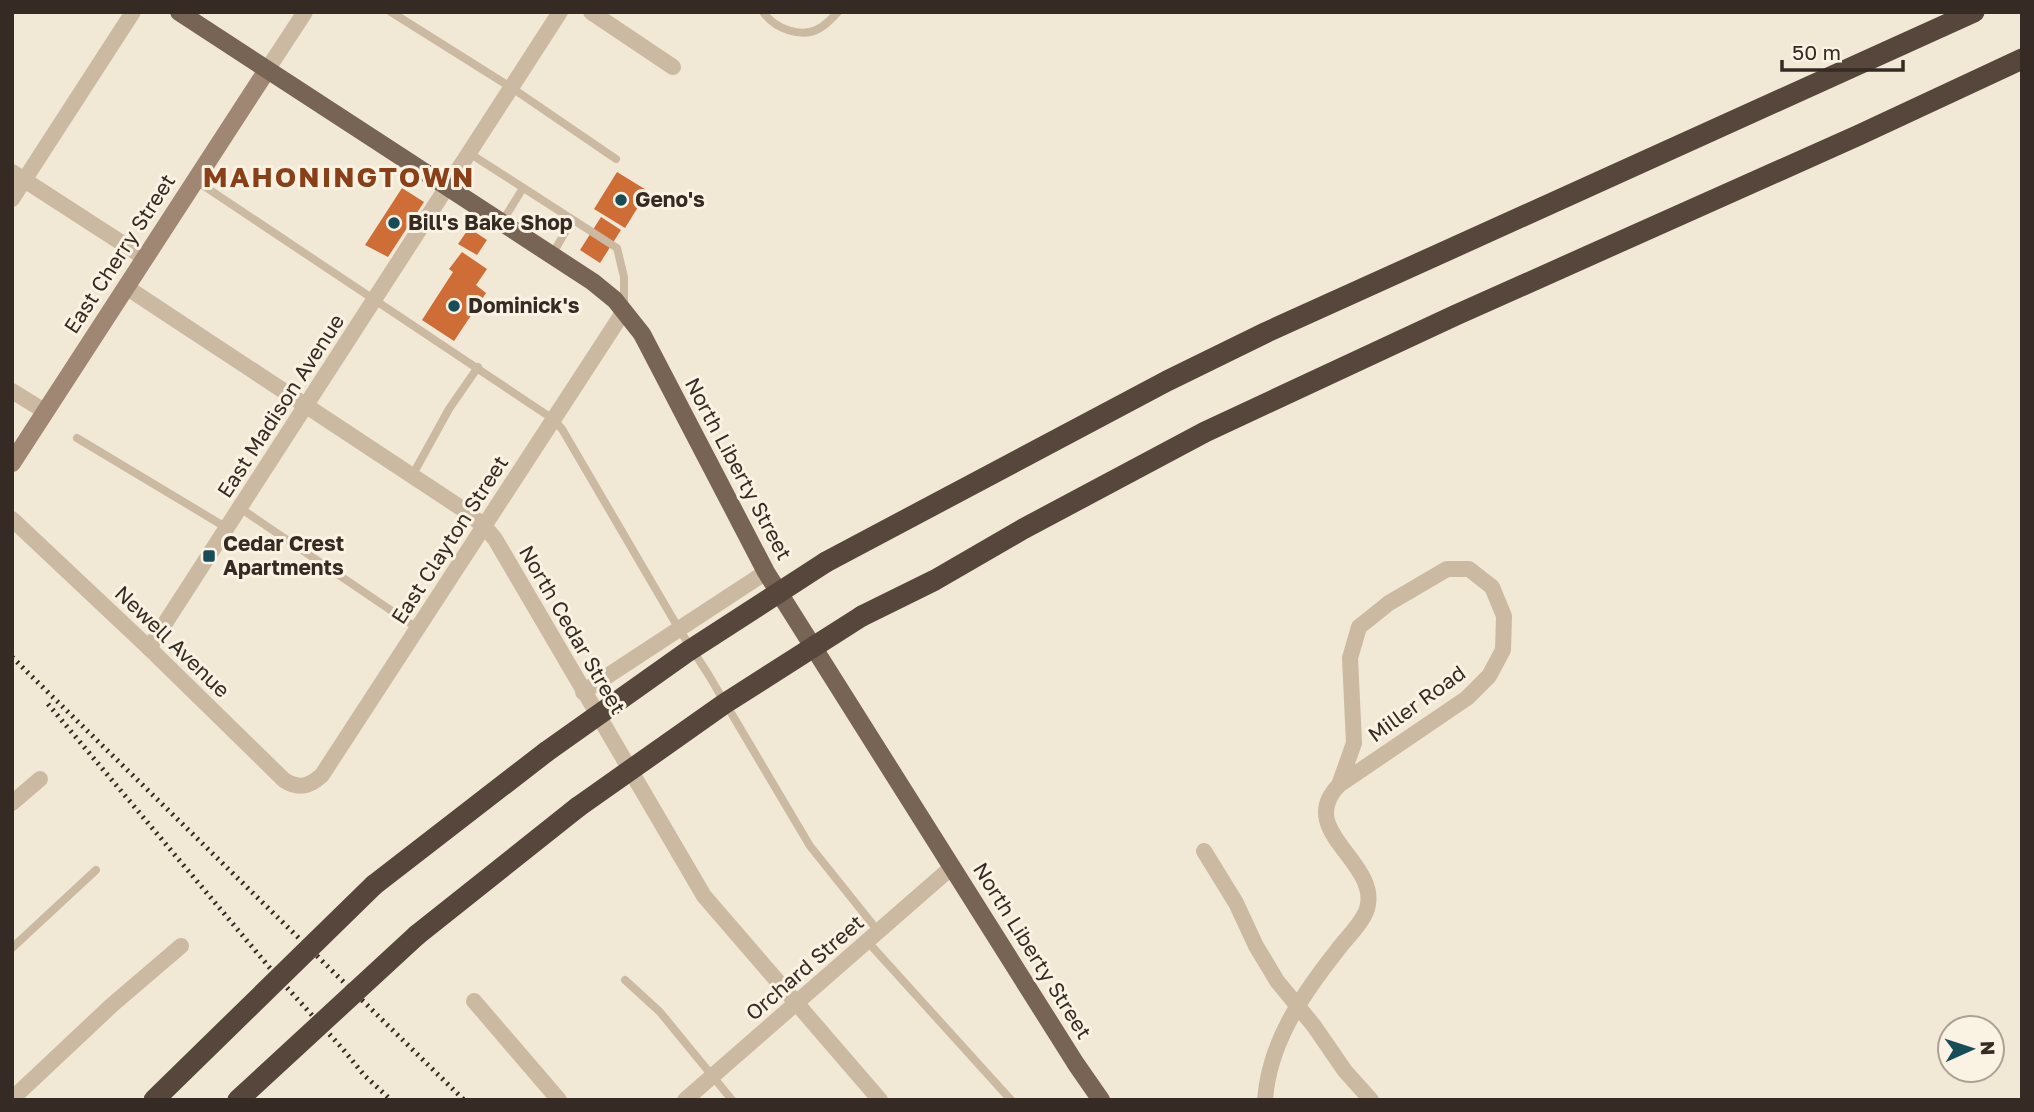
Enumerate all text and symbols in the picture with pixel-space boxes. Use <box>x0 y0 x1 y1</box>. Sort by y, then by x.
scale bar <box>1782 28 1903 72</box>
text: 50 m <box>1792 39 1841 65</box>
district label: MAHONINGTOWN <box>203 160 475 193</box>
street label: East Cherry Street <box>58 169 180 338</box>
place label: Geno's <box>635 186 705 212</box>
marker: Geno's <box>613 192 629 208</box>
place label: Bill's Bake Shop <box>408 209 573 235</box>
marker: Bill's Bake Shop <box>386 215 402 231</box>
place label: Dominick's <box>468 292 580 318</box>
marker: Dominick's <box>446 298 462 314</box>
street label: East Madison Avenue <box>211 309 349 502</box>
street label: North Liberty Street <box>680 373 798 564</box>
street label: East Clayton Street <box>385 450 513 628</box>
place label: Cedar Crest Apartments <box>223 530 344 580</box>
street label: North Cedar Street <box>514 540 632 719</box>
marker: Cedar Crest Apartments <box>201 548 217 564</box>
street label: Newell Avenue <box>110 580 236 703</box>
street label: Miller Road <box>1363 659 1470 747</box>
street label: North Liberty Street <box>968 857 1098 1043</box>
street label: Orchard Street <box>740 909 869 1026</box>
north arrow <box>1936 1014 2006 1084</box>
text: N <box>1977 1040 2000 1056</box>

